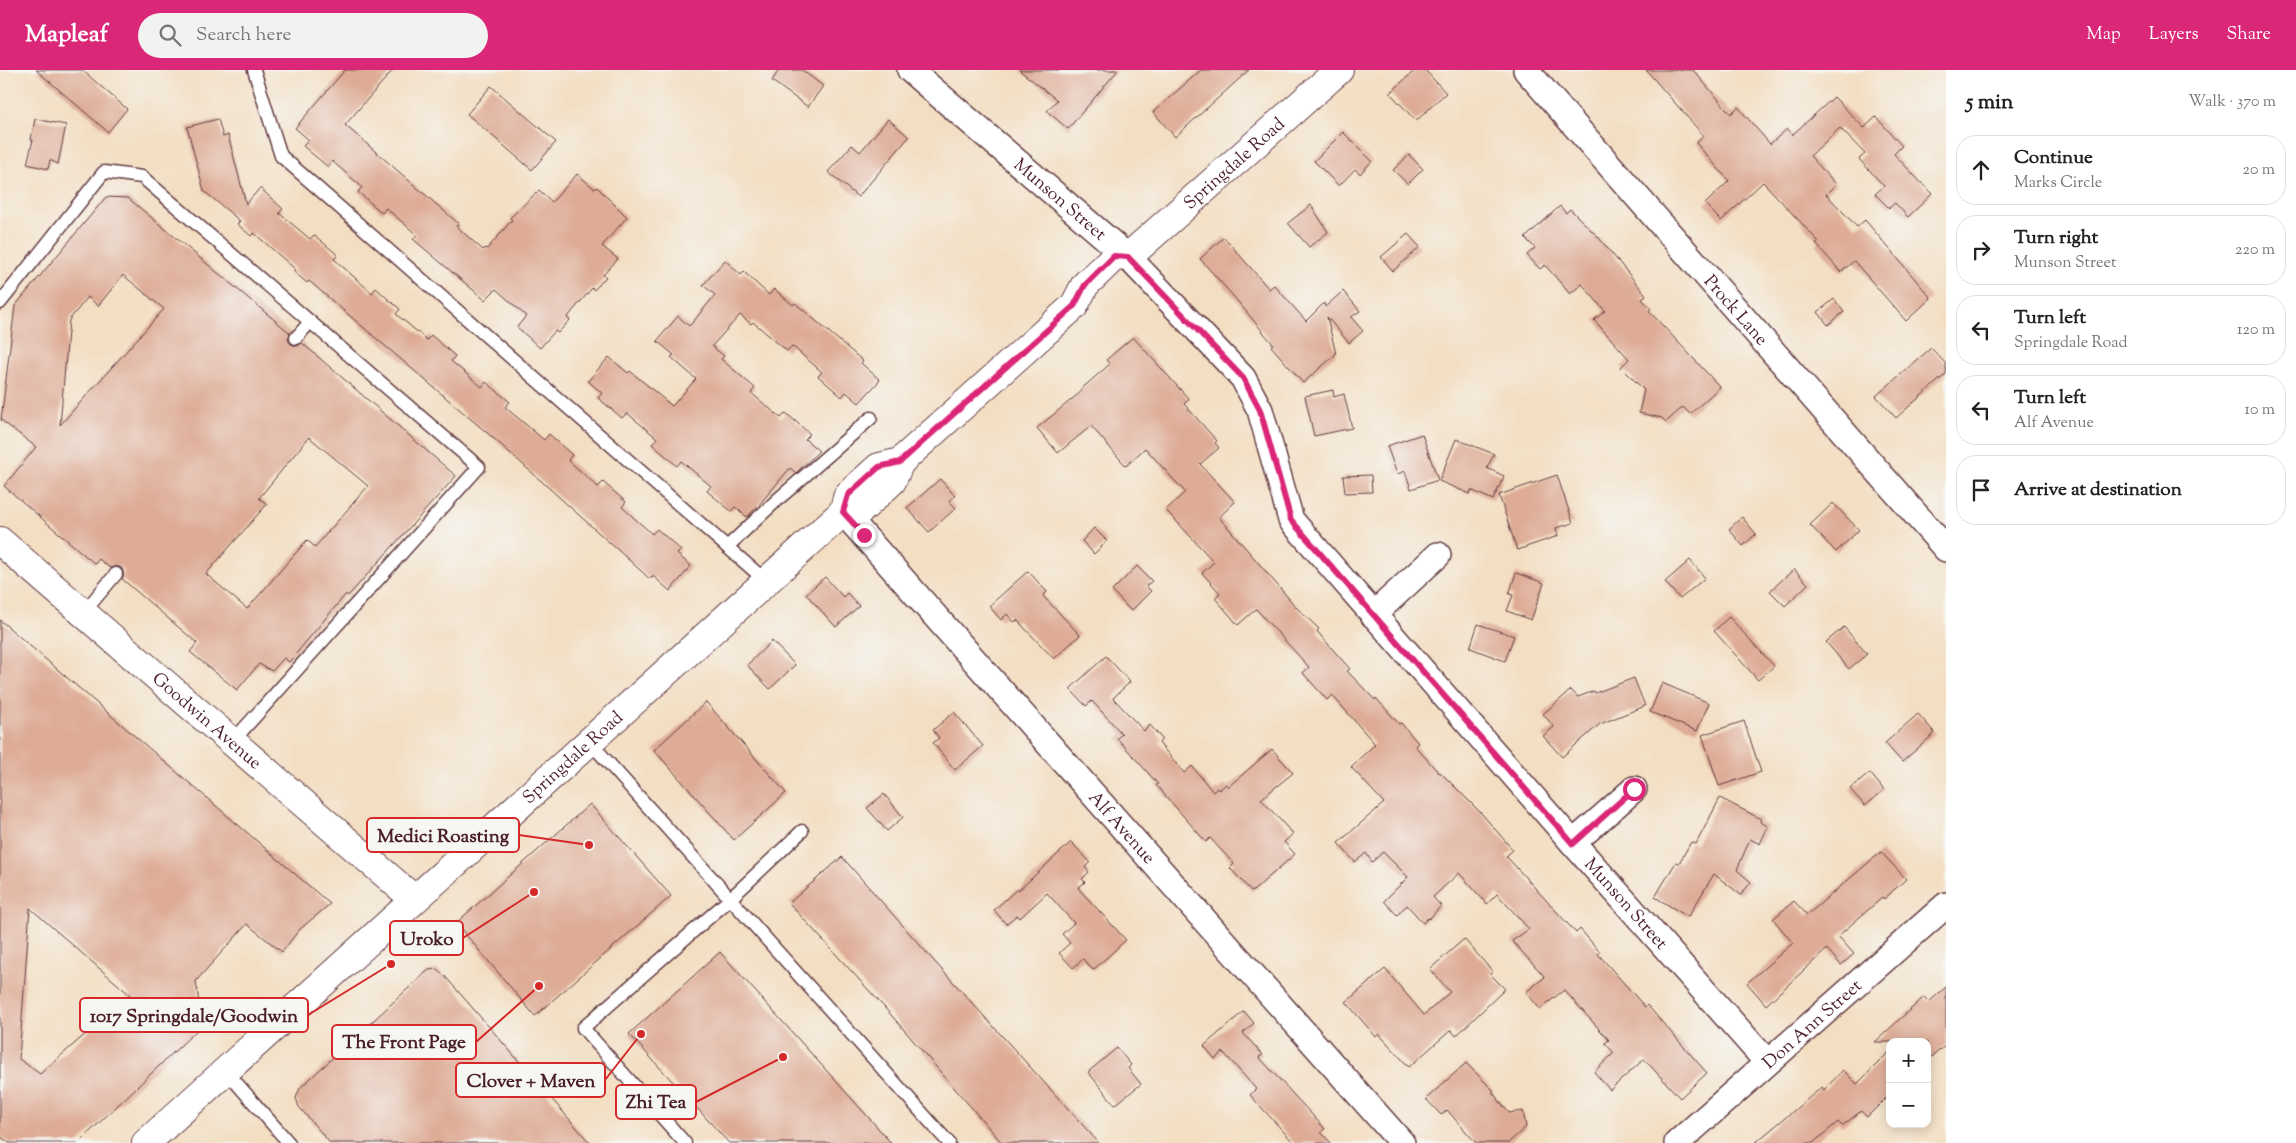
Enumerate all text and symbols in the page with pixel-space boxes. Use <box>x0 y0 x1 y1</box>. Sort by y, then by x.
search box <box>138 13 488 58</box>
text: Mapleaf <box>25 18 108 52</box>
icon: search <box>156 21 184 49</box>
text: Search here <box>196 22 291 49</box>
text: Map <box>2086 22 2121 48</box>
text: Layers <box>2149 22 2199 48</box>
text: Share <box>2227 22 2271 48</box>
text: 5 min <box>1966 88 2013 118</box>
text: Walk · 370 m <box>2188 91 2276 114</box>
street label: Springdale Road <box>1179 112 1292 217</box>
text: Continue <box>2014 145 2093 172</box>
street label: Munson Street <box>1007 153 1111 248</box>
icon: ahead <box>1967 156 1995 184</box>
text: 20 m <box>2242 159 2275 182</box>
text: Marks Circle <box>2014 172 2102 195</box>
text: Turn right <box>2014 225 2098 252</box>
icon: right <box>1967 236 1995 264</box>
text: 220 m <box>2235 239 2275 262</box>
text: Munson Street <box>2014 252 2116 275</box>
street label: Prock Lane <box>1697 270 1773 352</box>
text: Turn left <box>2014 305 2086 332</box>
icon: left <box>1967 316 1995 344</box>
text: 120 m <box>2237 319 2275 342</box>
text: Springdale Road <box>2014 332 2128 355</box>
text: Turn left <box>2014 385 2086 412</box>
icon: left <box>1967 396 1995 424</box>
text: 10 m <box>2245 399 2275 422</box>
text: Alf Avenue <box>2014 412 2094 435</box>
icon: arrive <box>1967 476 1995 504</box>
text: Arrive at destination <box>2014 477 2182 504</box>
route end <box>853 524 876 547</box>
street label: Goodwin Avenue <box>145 667 267 777</box>
street label: Springdale Road <box>518 706 630 811</box>
route start <box>1623 778 1646 801</box>
street label: Alf Avenue <box>1081 786 1160 871</box>
callout: Medici Roasting <box>367 818 519 852</box>
text: Medici Roasting <box>377 824 510 851</box>
street label: Munson Street <box>1577 853 1673 956</box>
callout: Uroko <box>390 921 463 955</box>
text: Uroko <box>400 927 454 954</box>
street label: Don Ann Street <box>1758 974 1869 1076</box>
callout: 1017 Springdale/Goodwin <box>80 998 308 1032</box>
text: 1017 Springdale/Goodwin <box>90 1004 299 1031</box>
callout: The Front Page <box>332 1025 476 1059</box>
text: The Front Page <box>342 1030 466 1057</box>
map controls <box>1886 1038 1931 1128</box>
button: + <box>1886 1038 1931 1083</box>
callout: Clover + Maven <box>456 1063 605 1097</box>
text: Clover + Maven <box>466 1069 596 1096</box>
button: − <box>1886 1083 1931 1128</box>
callout: Zhi Tea <box>616 1085 696 1119</box>
text: Zhi Tea <box>626 1090 687 1117</box>

